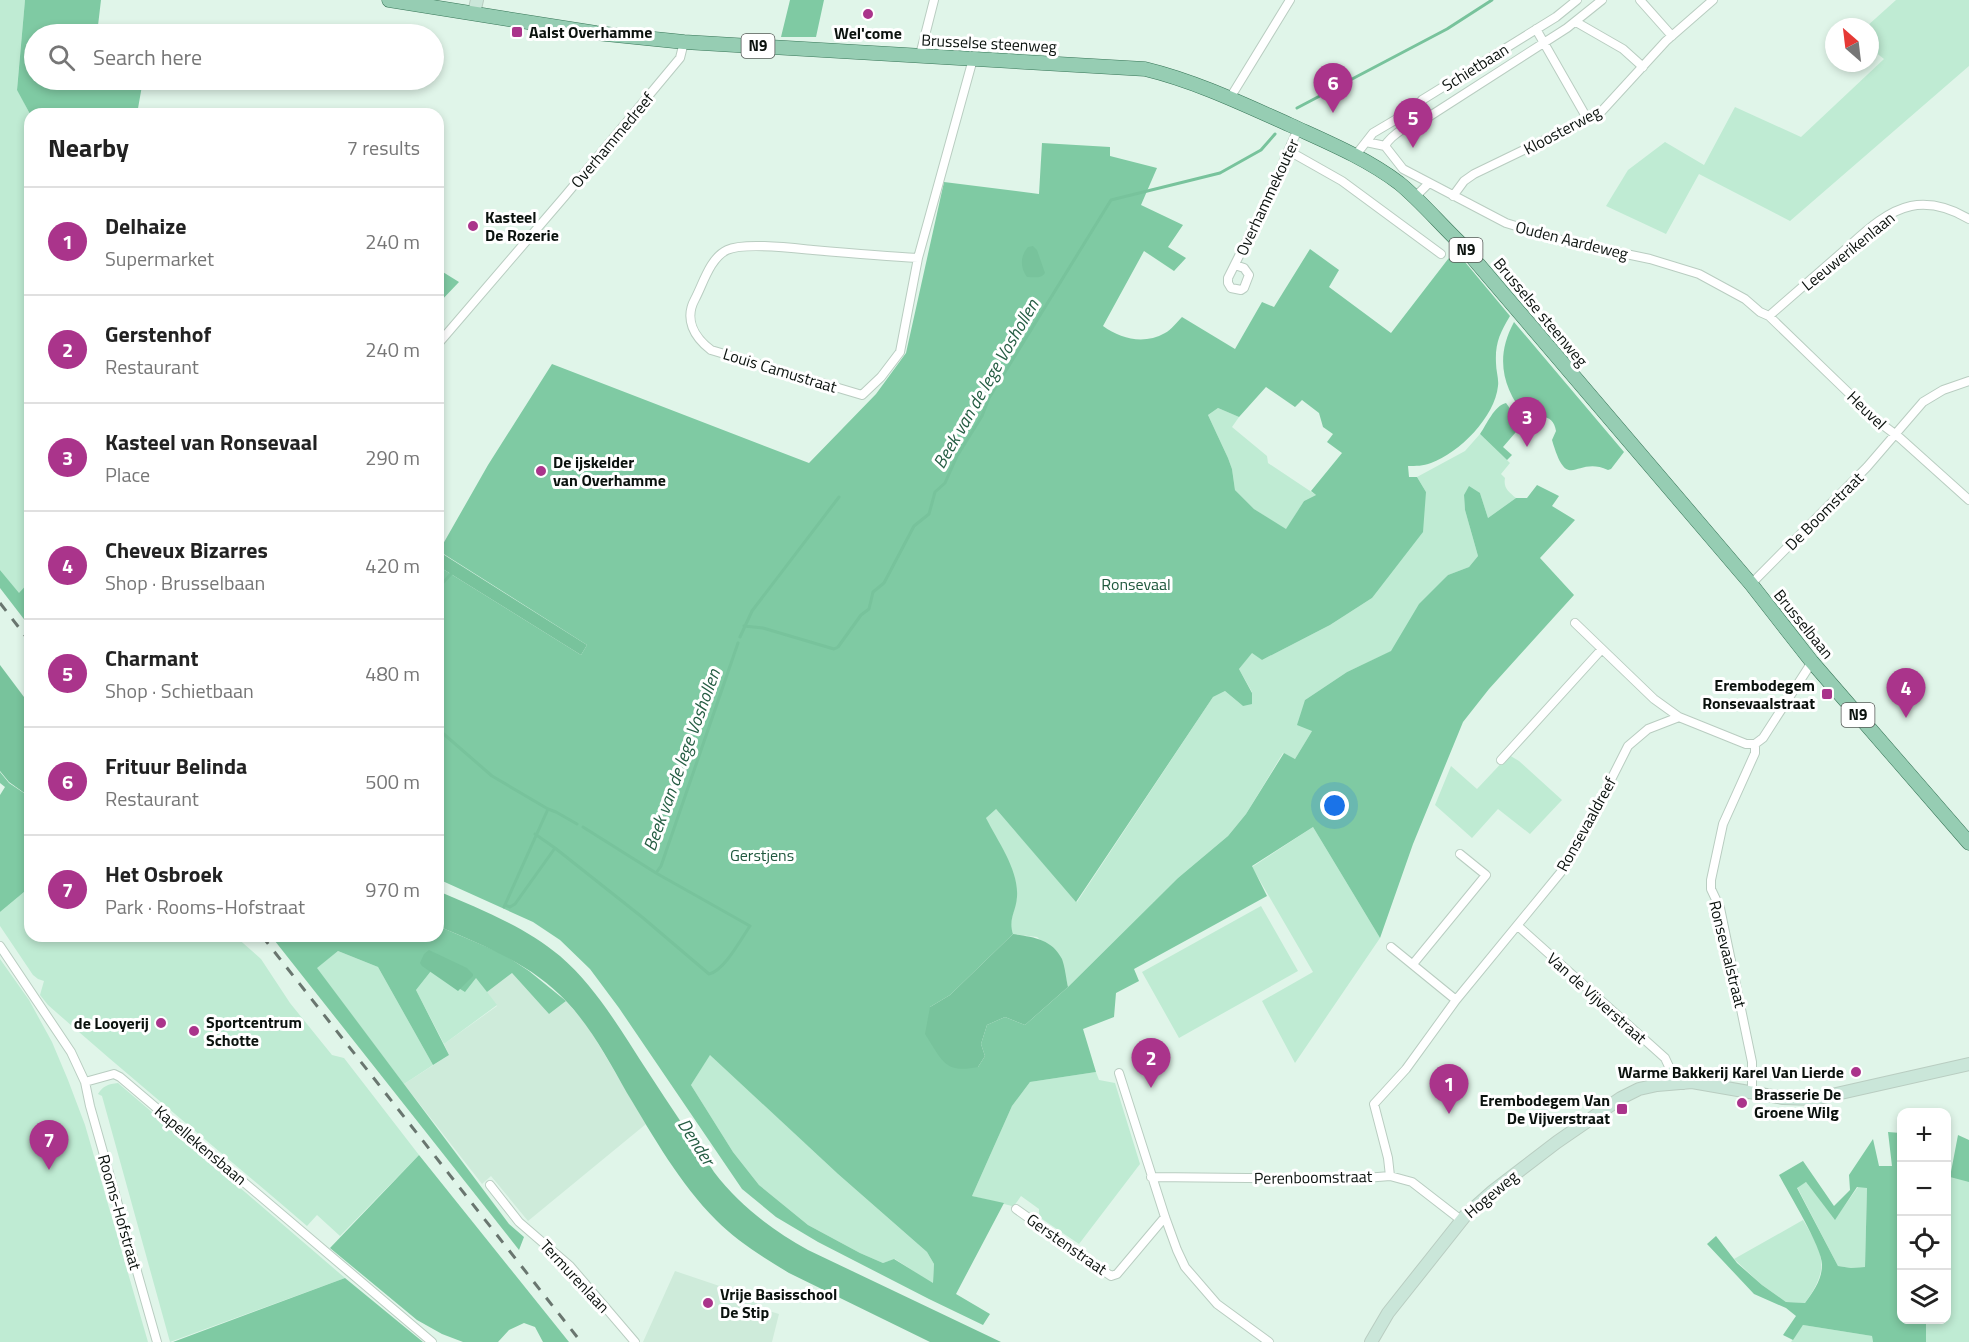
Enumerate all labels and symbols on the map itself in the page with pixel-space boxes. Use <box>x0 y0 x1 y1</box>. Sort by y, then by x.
marker: Wel'come <box>861 7 875 21</box>
north arrow <box>1825 18 1879 72</box>
place label: Aalst Overhamme <box>529 20 652 44</box>
place label: Wel'come <box>834 21 902 45</box>
marker: Aalst Overhamme <box>510 25 524 39</box>
street label: Brusselse steenweg <box>921 27 1057 59</box>
road number: N9 <box>742 34 774 58</box>
street label: Schietbaan <box>1437 37 1513 97</box>
pin: 6 <box>1314 63 1352 113</box>
street label: Overhammedreef <box>565 86 660 193</box>
pin: 5 <box>1394 98 1432 148</box>
street label: Kloosterweg <box>1519 99 1605 161</box>
street label: Overhammekouter <box>1229 134 1305 260</box>
place label: Kasteel De Rozerie <box>485 205 559 247</box>
street label: Leeuwerikenlaan <box>1796 206 1900 296</box>
street label: Ouden Aardeweg <box>1513 214 1631 266</box>
marker: Kasteel De Rozerie <box>466 219 480 233</box>
road number: N9 <box>1450 238 1482 262</box>
street label: Brusselse steenweg <box>1488 252 1594 372</box>
water label: Beek van de lege Voshollen <box>926 293 1046 474</box>
street label: Louis Camustraat <box>720 341 840 399</box>
street label: Heuvel <box>1842 385 1892 435</box>
pin: 3 <box>1508 398 1546 447</box>
place label: De ijskelder van Overhamme <box>553 450 666 492</box>
marker: De ijskelder van Overhamme <box>534 464 548 478</box>
street label: De Boomstraat <box>1779 466 1869 556</box>
park label: Ronsevaal <box>1101 572 1171 596</box>
street label: Brusselbaan <box>1768 584 1840 664</box>
water label: Beek van de lege Voshollen <box>636 664 727 855</box>
pin: 4 <box>1886 668 1926 718</box>
place label: Erembodegem Ronsevaalstraat <box>1702 673 1815 715</box>
marker: Erembodegem Ronsevaalstraat <box>1820 687 1834 701</box>
road number: N9 <box>1842 703 1874 727</box>
street label: Ronsevaaldreef <box>1550 772 1622 876</box>
your location <box>1320 791 1349 820</box>
park label: Gerstjens <box>730 843 794 867</box>
street label: Ronsevaalstraat <box>1703 898 1753 1010</box>
street label: Van de Vijverstraat <box>1542 947 1652 1050</box>
place label: Sportcentrum Schotte <box>206 1010 302 1052</box>
place label: de Looyerij <box>74 1011 149 1035</box>
marker: de Looyerij <box>154 1016 168 1030</box>
marker: Sportcentrum Schotte <box>187 1024 201 1038</box>
pin: 2 <box>1132 1038 1170 1088</box>
place label: Warme Bakkerij Karel Van Lierde <box>1618 1060 1844 1084</box>
pin: 1 <box>1430 1064 1468 1114</box>
marker: Warme Bakkerij Karel Van Lierde <box>1849 1065 1863 1079</box>
place label: Brasserie De Groene Wilg <box>1754 1082 1841 1124</box>
place label: Erembodegem Van De Vijverstraat <box>1479 1088 1610 1130</box>
marker: Brasserie De Groene Wilg <box>1735 1096 1749 1110</box>
street label: Kapellekensbaan <box>150 1099 252 1191</box>
marker: Erembodegem Van De Vijverstraat <box>1615 1102 1629 1116</box>
water label: Dender <box>671 1113 723 1172</box>
pin: 7 <box>29 1120 68 1170</box>
street label: Rooms-Hofstraat <box>92 1152 148 1273</box>
street label: Perenboomstraat <box>1254 1164 1373 1190</box>
street label: Hogeweg <box>1459 1164 1523 1224</box>
street label: Gerstenstraat <box>1022 1207 1112 1281</box>
street label: Termurenlaan <box>535 1234 615 1318</box>
place label: Vrije Basisschool De Stip <box>720 1282 837 1324</box>
marker: Vrije Basisschool De Stip <box>701 1296 715 1310</box>

